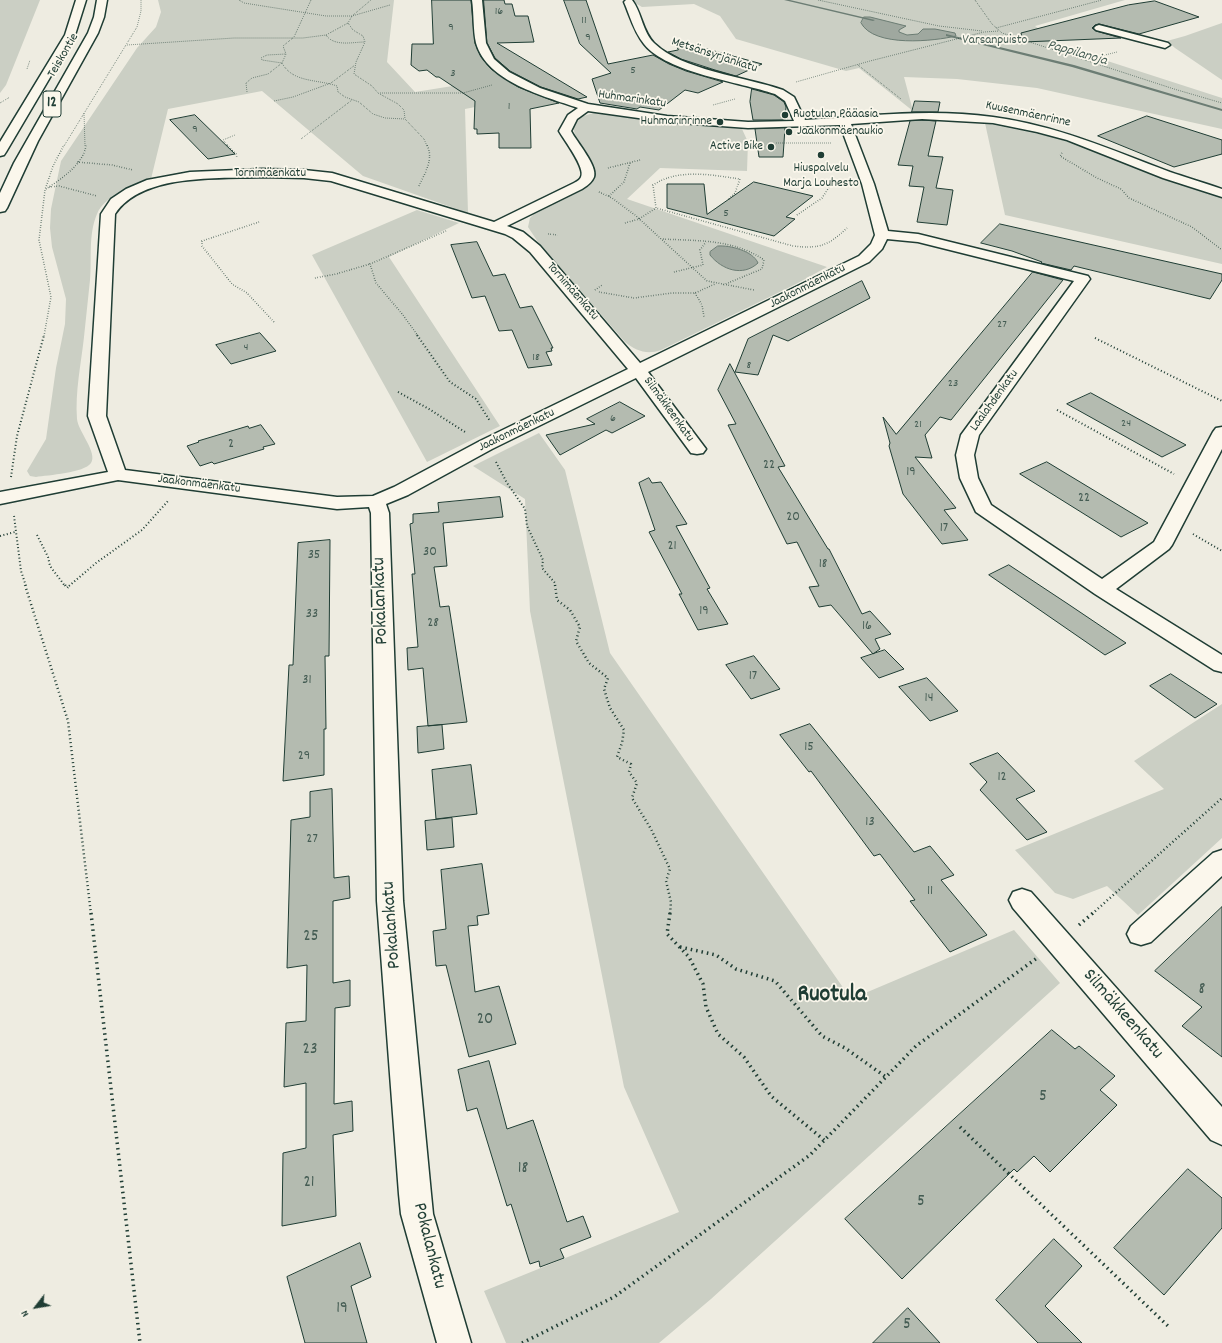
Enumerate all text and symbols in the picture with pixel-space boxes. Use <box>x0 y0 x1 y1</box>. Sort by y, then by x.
house number: 16 <box>495 5 503 19</box>
house number: 11 <box>581 14 587 28</box>
house number: 9 <box>448 21 454 35</box>
street label: Teiskontie <box>45 31 83 81</box>
house number: 9 <box>585 31 591 45</box>
park label: Varsanpuisto <box>963 33 1027 49</box>
street label: Metsänsyrjänkatu <box>669 35 759 77</box>
water label: Pappilanoja <box>1045 37 1109 71</box>
house number: 5 <box>630 64 636 78</box>
house number: 3 <box>450 67 456 81</box>
street label: Huhmarinkatu <box>597 88 667 112</box>
road number: 12 <box>43 91 61 117</box>
street label: Kuusenmäenrinne <box>984 98 1072 132</box>
house number: 1 <box>508 100 510 114</box>
place label: Ruotulan Pääasia <box>793 107 878 123</box>
marker: Ruotulan Pääasia <box>780 110 790 120</box>
place label: Huhmarinrinne <box>641 114 712 130</box>
marker: Huhmarinrinne <box>715 117 725 127</box>
house number: 9 <box>192 123 198 137</box>
place label: Jaakonmäenaukio <box>797 124 883 140</box>
marker: Jaakonmäenaukio <box>784 127 794 137</box>
place label: Active Bike <box>710 139 763 155</box>
marker: Active Bike <box>766 142 776 152</box>
marker: Hiuspalvelu Marja Louhesto <box>816 150 826 160</box>
place label: Hiuspalvelu Marja Louhesto <box>783 161 859 192</box>
street label: Tornimäenkatu <box>234 166 306 182</box>
house number: 5 <box>723 207 729 221</box>
street label: Tornimäenkatu <box>542 260 602 324</box>
street label: Jaakonmäenkatu <box>767 261 849 313</box>
house number: 27 <box>997 318 1007 332</box>
house number: 4 <box>244 341 248 355</box>
house number: 18 <box>532 351 540 365</box>
house number: 8 <box>747 359 751 373</box>
street label: Laalahdenkatu <box>967 367 1023 435</box>
street label: Silmäkkeenkatu <box>639 374 697 446</box>
house number: 23 <box>948 377 958 391</box>
street label: Jaakonmäenkatu <box>476 406 558 456</box>
house number: 6 <box>610 412 616 426</box>
house number: 24 <box>1121 417 1131 431</box>
house number: 21 <box>914 418 922 432</box>
house number: 2 <box>228 437 234 453</box>
house number: 22 <box>763 458 775 474</box>
house number: 19 <box>906 465 916 481</box>
street label: Jaakonmäenkatu <box>157 472 241 498</box>
house number: 22 <box>1078 491 1090 507</box>
house number: 20 <box>786 510 800 526</box>
house number: 17 <box>940 521 948 537</box>
house number: 21 <box>667 539 677 555</box>
house number: 30 <box>423 545 437 561</box>
house number: 35 <box>308 548 320 564</box>
street label: Pokalankatu <box>369 557 395 645</box>
house number: 18 <box>819 557 827 573</box>
house number: 19 <box>699 604 709 620</box>
house number: 33 <box>306 607 318 623</box>
house number: 28 <box>427 616 439 632</box>
house number: 16 <box>862 619 872 635</box>
house number: 17 <box>749 669 757 685</box>
house number: 31 <box>302 673 312 689</box>
house number: 14 <box>925 691 933 707</box>
house number: 15 <box>804 740 814 756</box>
house number: 29 <box>298 749 310 765</box>
house number: 12 <box>997 770 1007 786</box>
house number: 13 <box>865 815 875 831</box>
house number: 27 <box>306 832 318 848</box>
street label: Pokalankatu <box>379 880 407 970</box>
house number: 11 <box>927 884 933 900</box>
house number: 25 <box>303 928 319 948</box>
street label: Silmäkkeenkatu <box>1077 965 1167 1065</box>
house number: 8 <box>1199 981 1205 1001</box>
district label: Ruotula <box>798 983 866 1011</box>
house number: 20 <box>477 1011 493 1031</box>
house number: 23 <box>303 1041 317 1061</box>
house number: 5 <box>1039 1088 1047 1108</box>
house number: 18 <box>518 1160 528 1180</box>
house number: 21 <box>303 1174 315 1194</box>
house number: 5 <box>917 1193 925 1213</box>
street label: Pokalankatu <box>406 1201 450 1291</box>
north arrow <box>16 1287 56 1327</box>
house number: 19 <box>336 1300 348 1320</box>
text: N <box>17 1307 34 1320</box>
house number: 5 <box>903 1316 911 1336</box>

